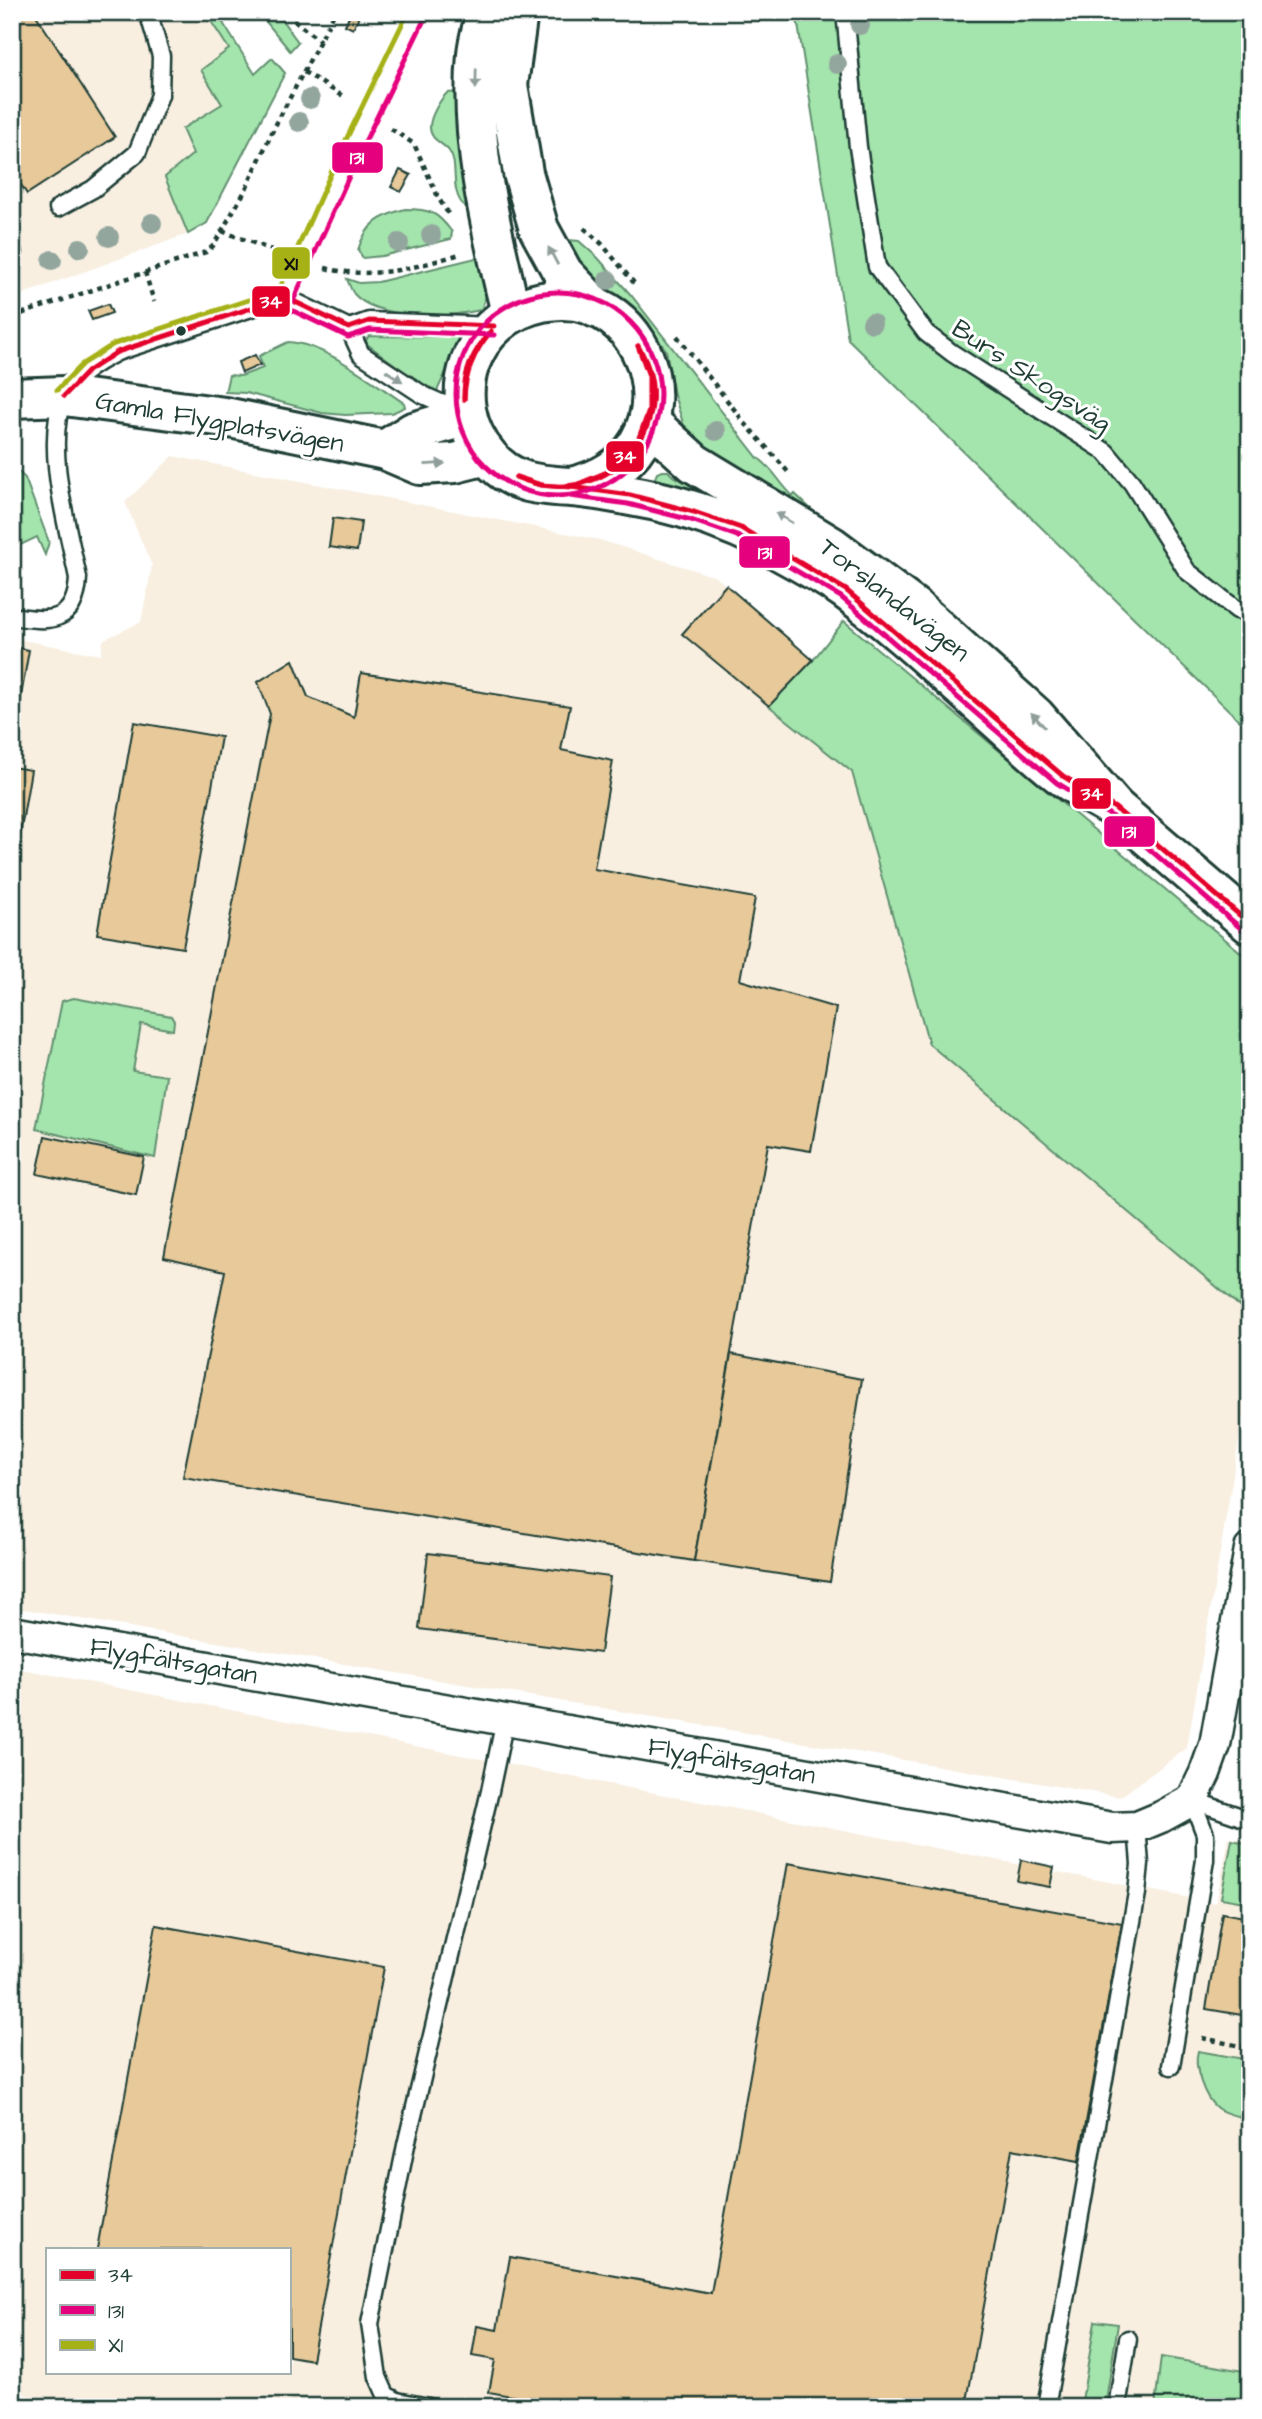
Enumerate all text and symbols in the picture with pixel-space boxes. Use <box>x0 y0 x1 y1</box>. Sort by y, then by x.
one-way arrow <box>471 69 482 91</box>
line badge: 131 <box>331 141 384 174</box>
text: 131 <box>350 145 365 172</box>
line badge: X1 <box>271 246 311 280</box>
one-way arrow <box>547 246 559 265</box>
text: X1 <box>284 251 298 278</box>
line badge: 34 <box>251 285 291 318</box>
text: 34 <box>259 289 282 316</box>
street label: Burs Skogsväg <box>944 311 1118 443</box>
unlabelled marker <box>174 324 188 338</box>
one-way arrow <box>384 369 404 382</box>
street label: Gamla Flygplatsvägen <box>93 382 347 464</box>
line badge: 34 <box>605 440 645 473</box>
text: 34 <box>613 444 636 471</box>
one-way arrow <box>424 459 446 470</box>
one-way arrow <box>775 512 794 524</box>
street label: Torslandavägen <box>810 529 977 672</box>
line badge: 131 <box>738 535 791 569</box>
text: 131 <box>758 540 773 567</box>
one-way arrow <box>1030 711 1046 729</box>
line badge: 34 <box>1071 777 1112 810</box>
text: 34 <box>1080 781 1103 808</box>
line badge: 131 <box>1103 815 1156 848</box>
text: 131 <box>1122 819 1137 846</box>
street label: Flygfältsgatan <box>87 1629 260 1695</box>
street label: Flygfältsgatan <box>645 1729 818 1795</box>
legend <box>46 2248 290 2374</box>
text: 34 <box>108 2261 133 2290</box>
text: 131 <box>108 2297 124 2326</box>
text: X1 <box>108 2331 124 2360</box>

